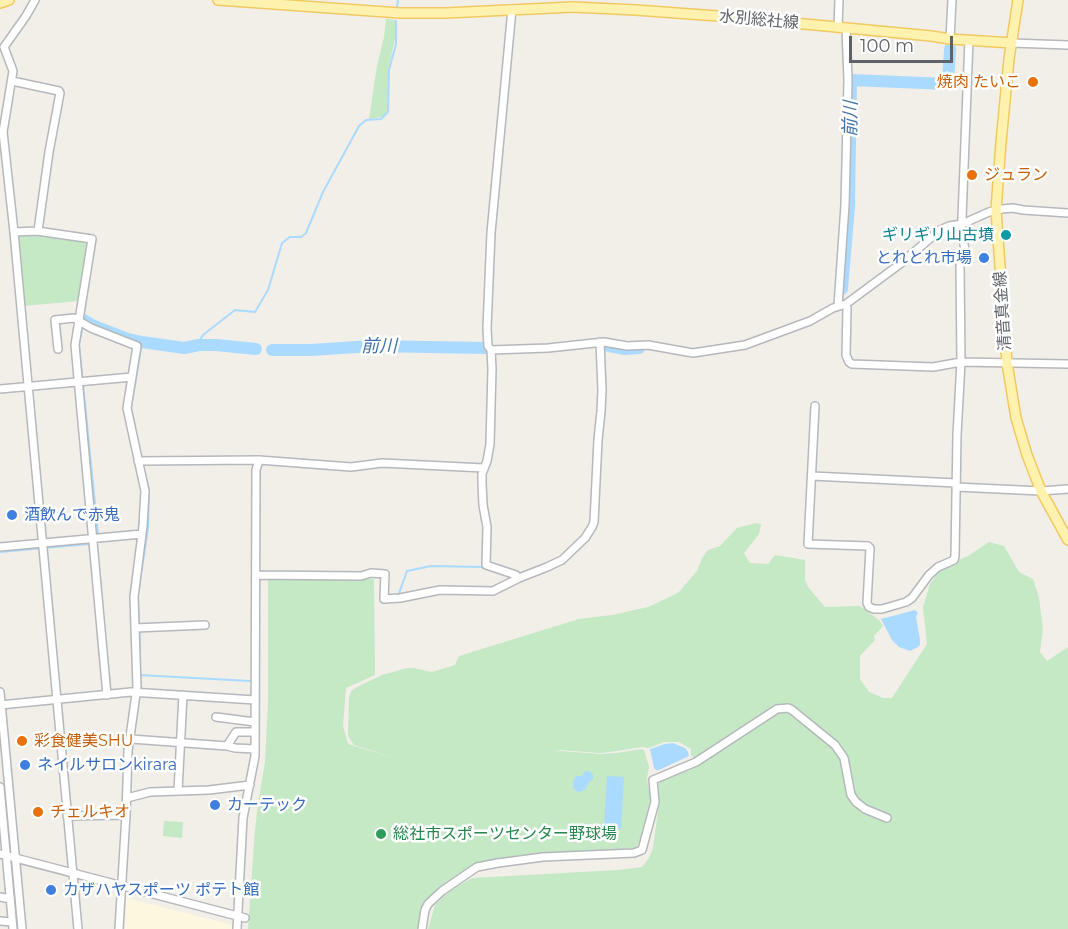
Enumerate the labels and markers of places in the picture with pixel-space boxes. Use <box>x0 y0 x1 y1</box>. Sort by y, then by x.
place label: 焼肉 たいこ <box>937 72 1021 92</box>
marker: 焼肉 たいこ <box>1026 75 1040 89</box>
place label: ジュラン <box>984 165 1048 185</box>
marker: ジュラン <box>965 168 979 182</box>
place label: ギリギリ山古墳 <box>882 225 994 245</box>
marker: ギリギリ山古墳 <box>999 228 1013 242</box>
place label: とれとれ市場 <box>876 248 972 268</box>
marker: とれとれ市場 <box>977 251 991 265</box>
place label: 酒飲んで赤鬼 <box>24 505 120 525</box>
marker: 酒飲んで赤鬼 <box>5 508 19 522</box>
place label: 彩食健美SHU <box>34 731 134 751</box>
marker: 彩食健美SHU <box>15 734 29 748</box>
place label: ネイルサロンkirara <box>37 755 177 775</box>
marker: ネイルサロンkirara <box>18 758 32 772</box>
place label: カーテック <box>227 795 307 815</box>
marker: カーテック <box>208 798 222 812</box>
place label: チェルキオ <box>50 802 130 822</box>
marker: チェルキオ <box>31 805 45 819</box>
place label: 総社市スポーツセンター野球場 <box>393 824 617 844</box>
marker: 総社市スポーツセンター野球場 <box>374 827 388 841</box>
place label: カザハヤスポーツ ポテト館 <box>63 880 259 900</box>
marker: カザハヤスポーツ ポテト館 <box>44 883 58 897</box>

